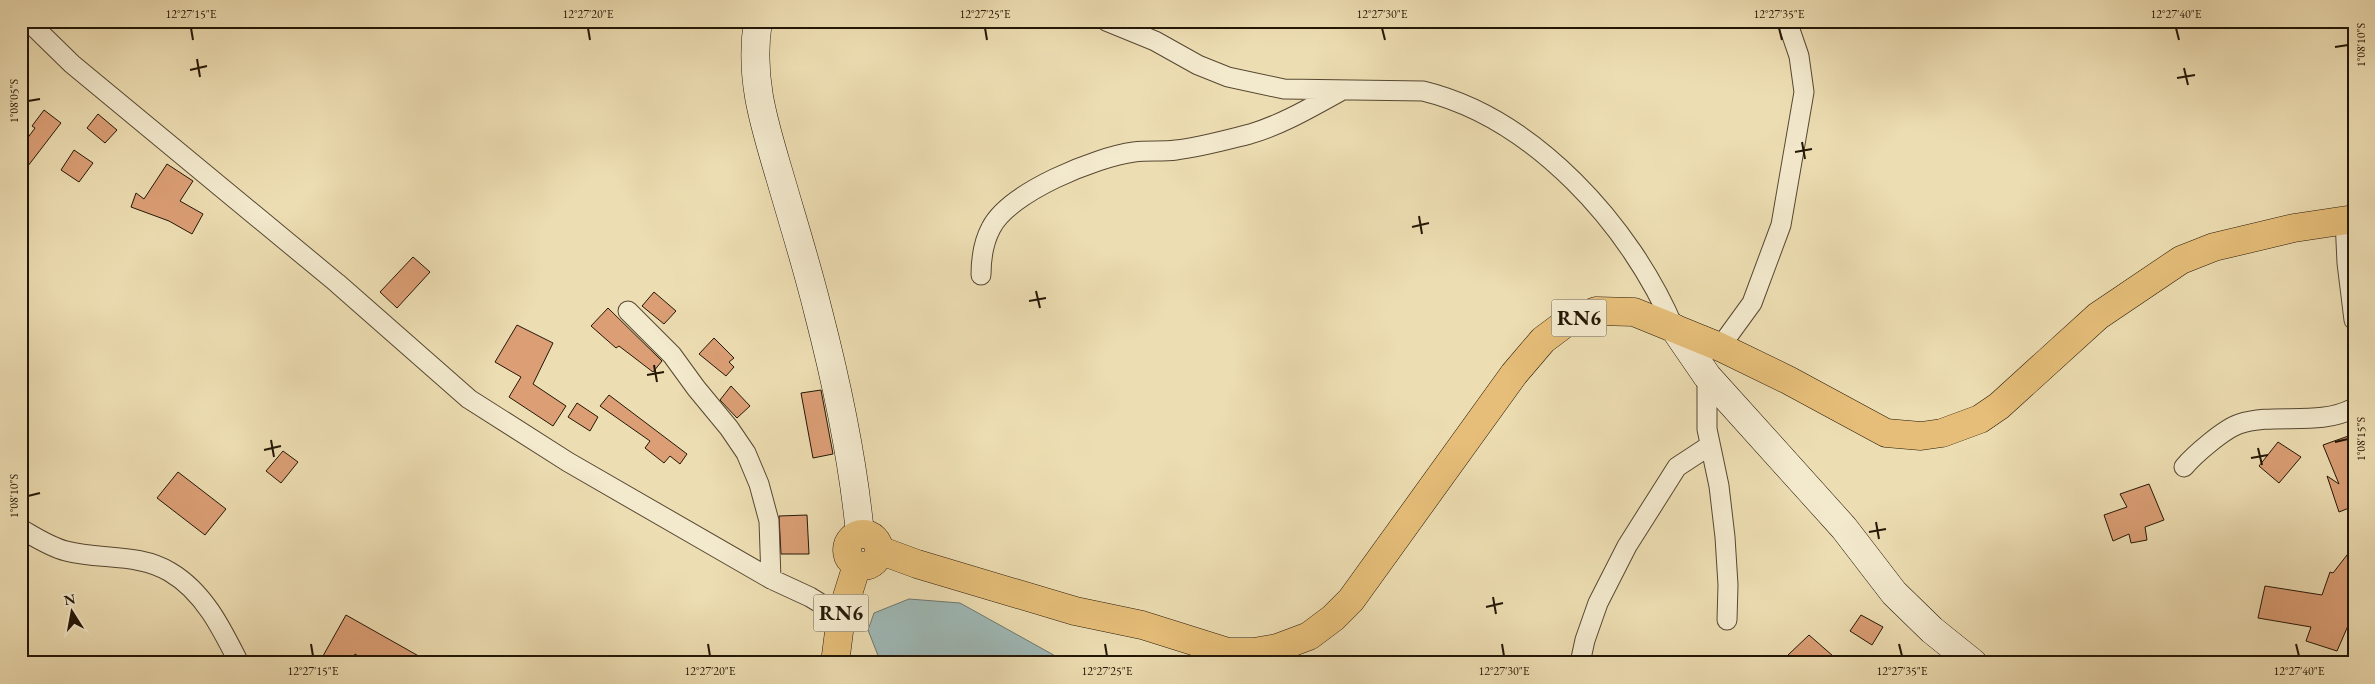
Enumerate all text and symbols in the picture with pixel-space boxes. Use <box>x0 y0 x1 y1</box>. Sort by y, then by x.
text: 12°27'15"E <box>165 6 217 22</box>
text: 12°27'20"E <box>562 6 614 22</box>
text: 12°27'25"E <box>959 6 1011 22</box>
text: 12°27'30"E <box>1356 6 1408 22</box>
text: 12°27'35"E <box>1753 6 1805 22</box>
text: 12°27'40"E <box>2150 6 2202 22</box>
text: 1°08'10"S <box>2353 22 2369 67</box>
text: 1°08'05"S <box>6 78 22 123</box>
road number: RN6 <box>1552 300 1606 336</box>
text: 1°08'15"S <box>2353 416 2369 461</box>
text: 1°08'10"S <box>6 473 22 518</box>
north arrow <box>48 586 98 636</box>
text: N <box>62 589 77 609</box>
road number: RN6 <box>814 594 868 632</box>
text: 12°27'15"E <box>287 663 339 679</box>
text: 12°27'20"E <box>684 663 736 679</box>
text: 12°27'25"E <box>1081 663 1133 679</box>
text: 12°27'30"E <box>1478 663 1530 679</box>
text: 12°27'35"E <box>1876 663 1928 679</box>
text: 12°27'40"E <box>2273 663 2325 679</box>

